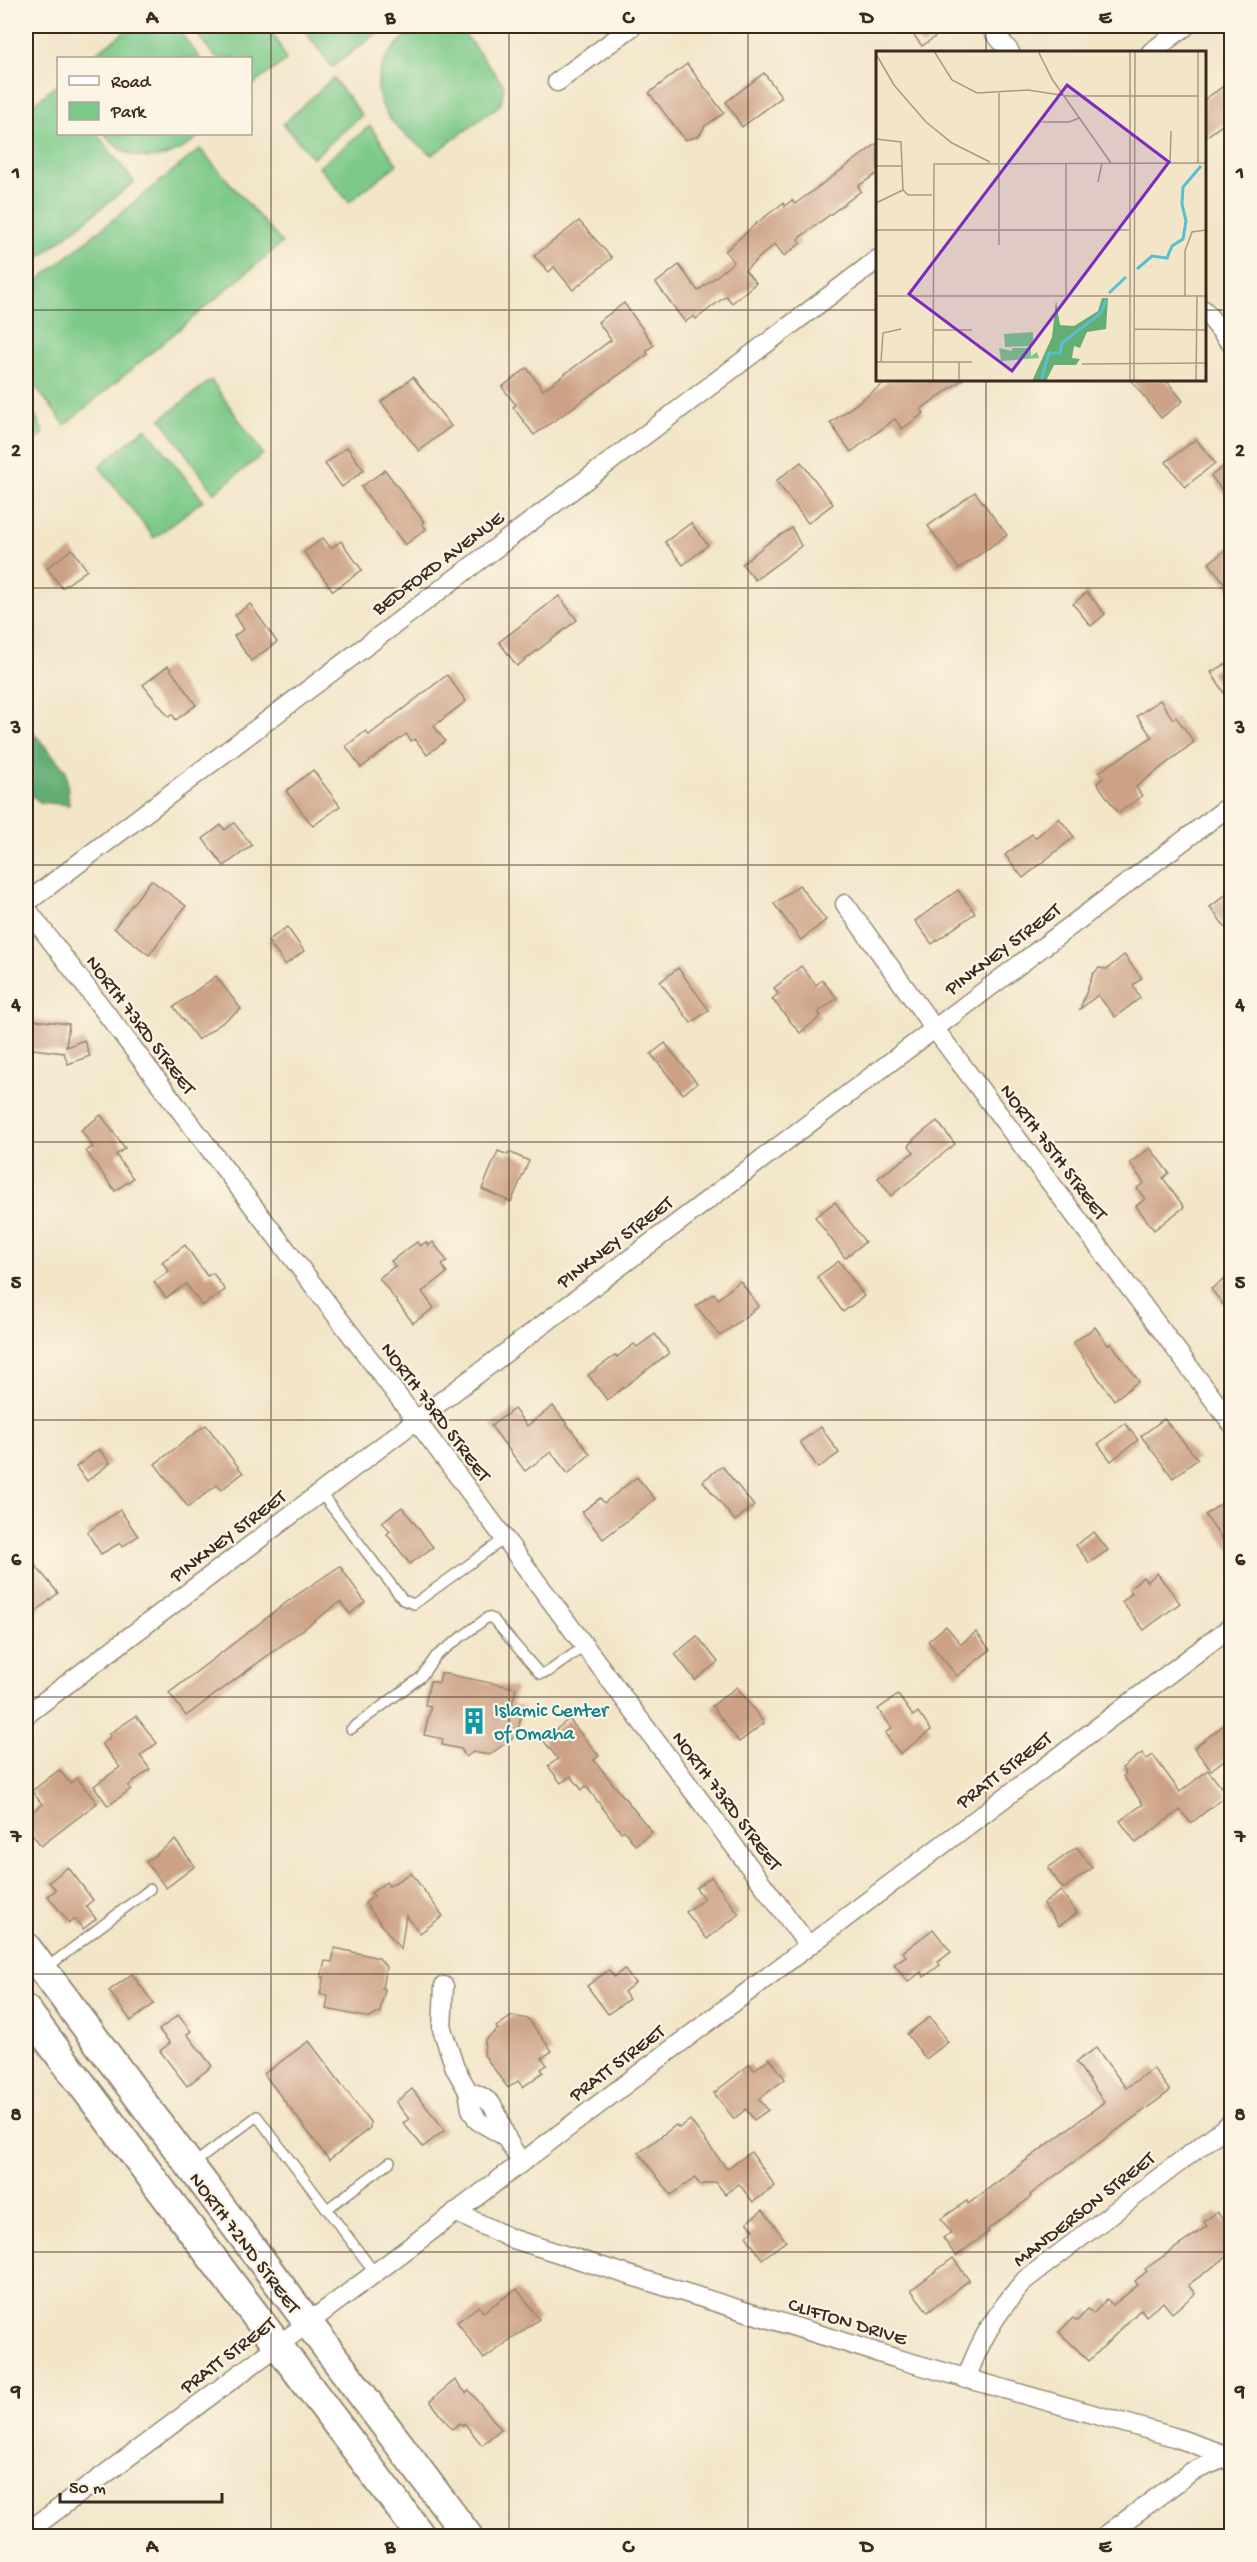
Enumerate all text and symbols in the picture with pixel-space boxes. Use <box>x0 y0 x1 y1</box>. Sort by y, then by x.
text: A <box>145 8 160 31</box>
text: B <box>384 8 396 31</box>
text: C <box>622 8 636 31</box>
text: D <box>858 8 874 31</box>
text: E <box>1099 8 1113 31</box>
inset map <box>876 51 1206 381</box>
legend <box>57 57 252 135</box>
text: Road <box>111 73 152 94</box>
text: Park <box>110 103 147 124</box>
text: 1 <box>11 163 20 186</box>
text: 1 <box>1235 163 1244 186</box>
text: 2 <box>11 441 21 464</box>
text: 2 <box>1235 441 1245 464</box>
street label: BEDFORD AVENUE <box>368 507 511 622</box>
text: 3 <box>10 718 21 741</box>
text: 3 <box>1234 718 1245 741</box>
street label: PINKNEY STREET <box>941 899 1068 1003</box>
street label: NORTH 73RD STREET <box>79 952 200 1101</box>
text: 4 <box>10 995 21 1018</box>
text: 4 <box>1234 995 1245 1018</box>
street label: NORTH 75TH STREET <box>994 1081 1112 1227</box>
street label: PINKNEY STREET <box>553 1192 680 1296</box>
text: 5 <box>11 1273 22 1296</box>
text: 5 <box>1235 1273 1246 1296</box>
street label: NORTH 73RD STREET <box>374 1339 495 1488</box>
street label: PINKNEY STREET <box>166 1486 293 1590</box>
text: 6 <box>11 1550 22 1573</box>
text: 6 <box>1235 1550 1246 1573</box>
place label: Islamic Center of Omaha <box>494 1701 610 1747</box>
building icon: Islamic Center of Omaha <box>459 1706 489 1736</box>
street label: NORTH 73RD STREET <box>665 1728 786 1877</box>
street label: PRATT STREET <box>952 1728 1058 1816</box>
text: 7 <box>10 1827 23 1850</box>
text: 7 <box>1234 1827 1247 1850</box>
street label: PRATT STREET <box>565 2021 671 2109</box>
text: 8 <box>11 2105 22 2128</box>
text: 8 <box>1235 2105 1246 2128</box>
street label: MANDERSON STREET <box>1010 2147 1162 2273</box>
street label: NORTH 72ND STREET <box>183 2169 304 2320</box>
street label: CLIFTON DRIVE <box>785 2294 910 2353</box>
street label: PRATT STREET <box>176 2313 282 2401</box>
text: 9 <box>10 2382 21 2405</box>
text: 9 <box>1234 2382 1245 2405</box>
scale bar <box>60 2466 222 2504</box>
text: 50 m <box>69 2479 106 2500</box>
text: A <box>145 2537 160 2560</box>
text: B <box>384 2537 396 2560</box>
text: C <box>622 2537 636 2560</box>
text: D <box>858 2537 874 2560</box>
text: E <box>1099 2537 1113 2560</box>

